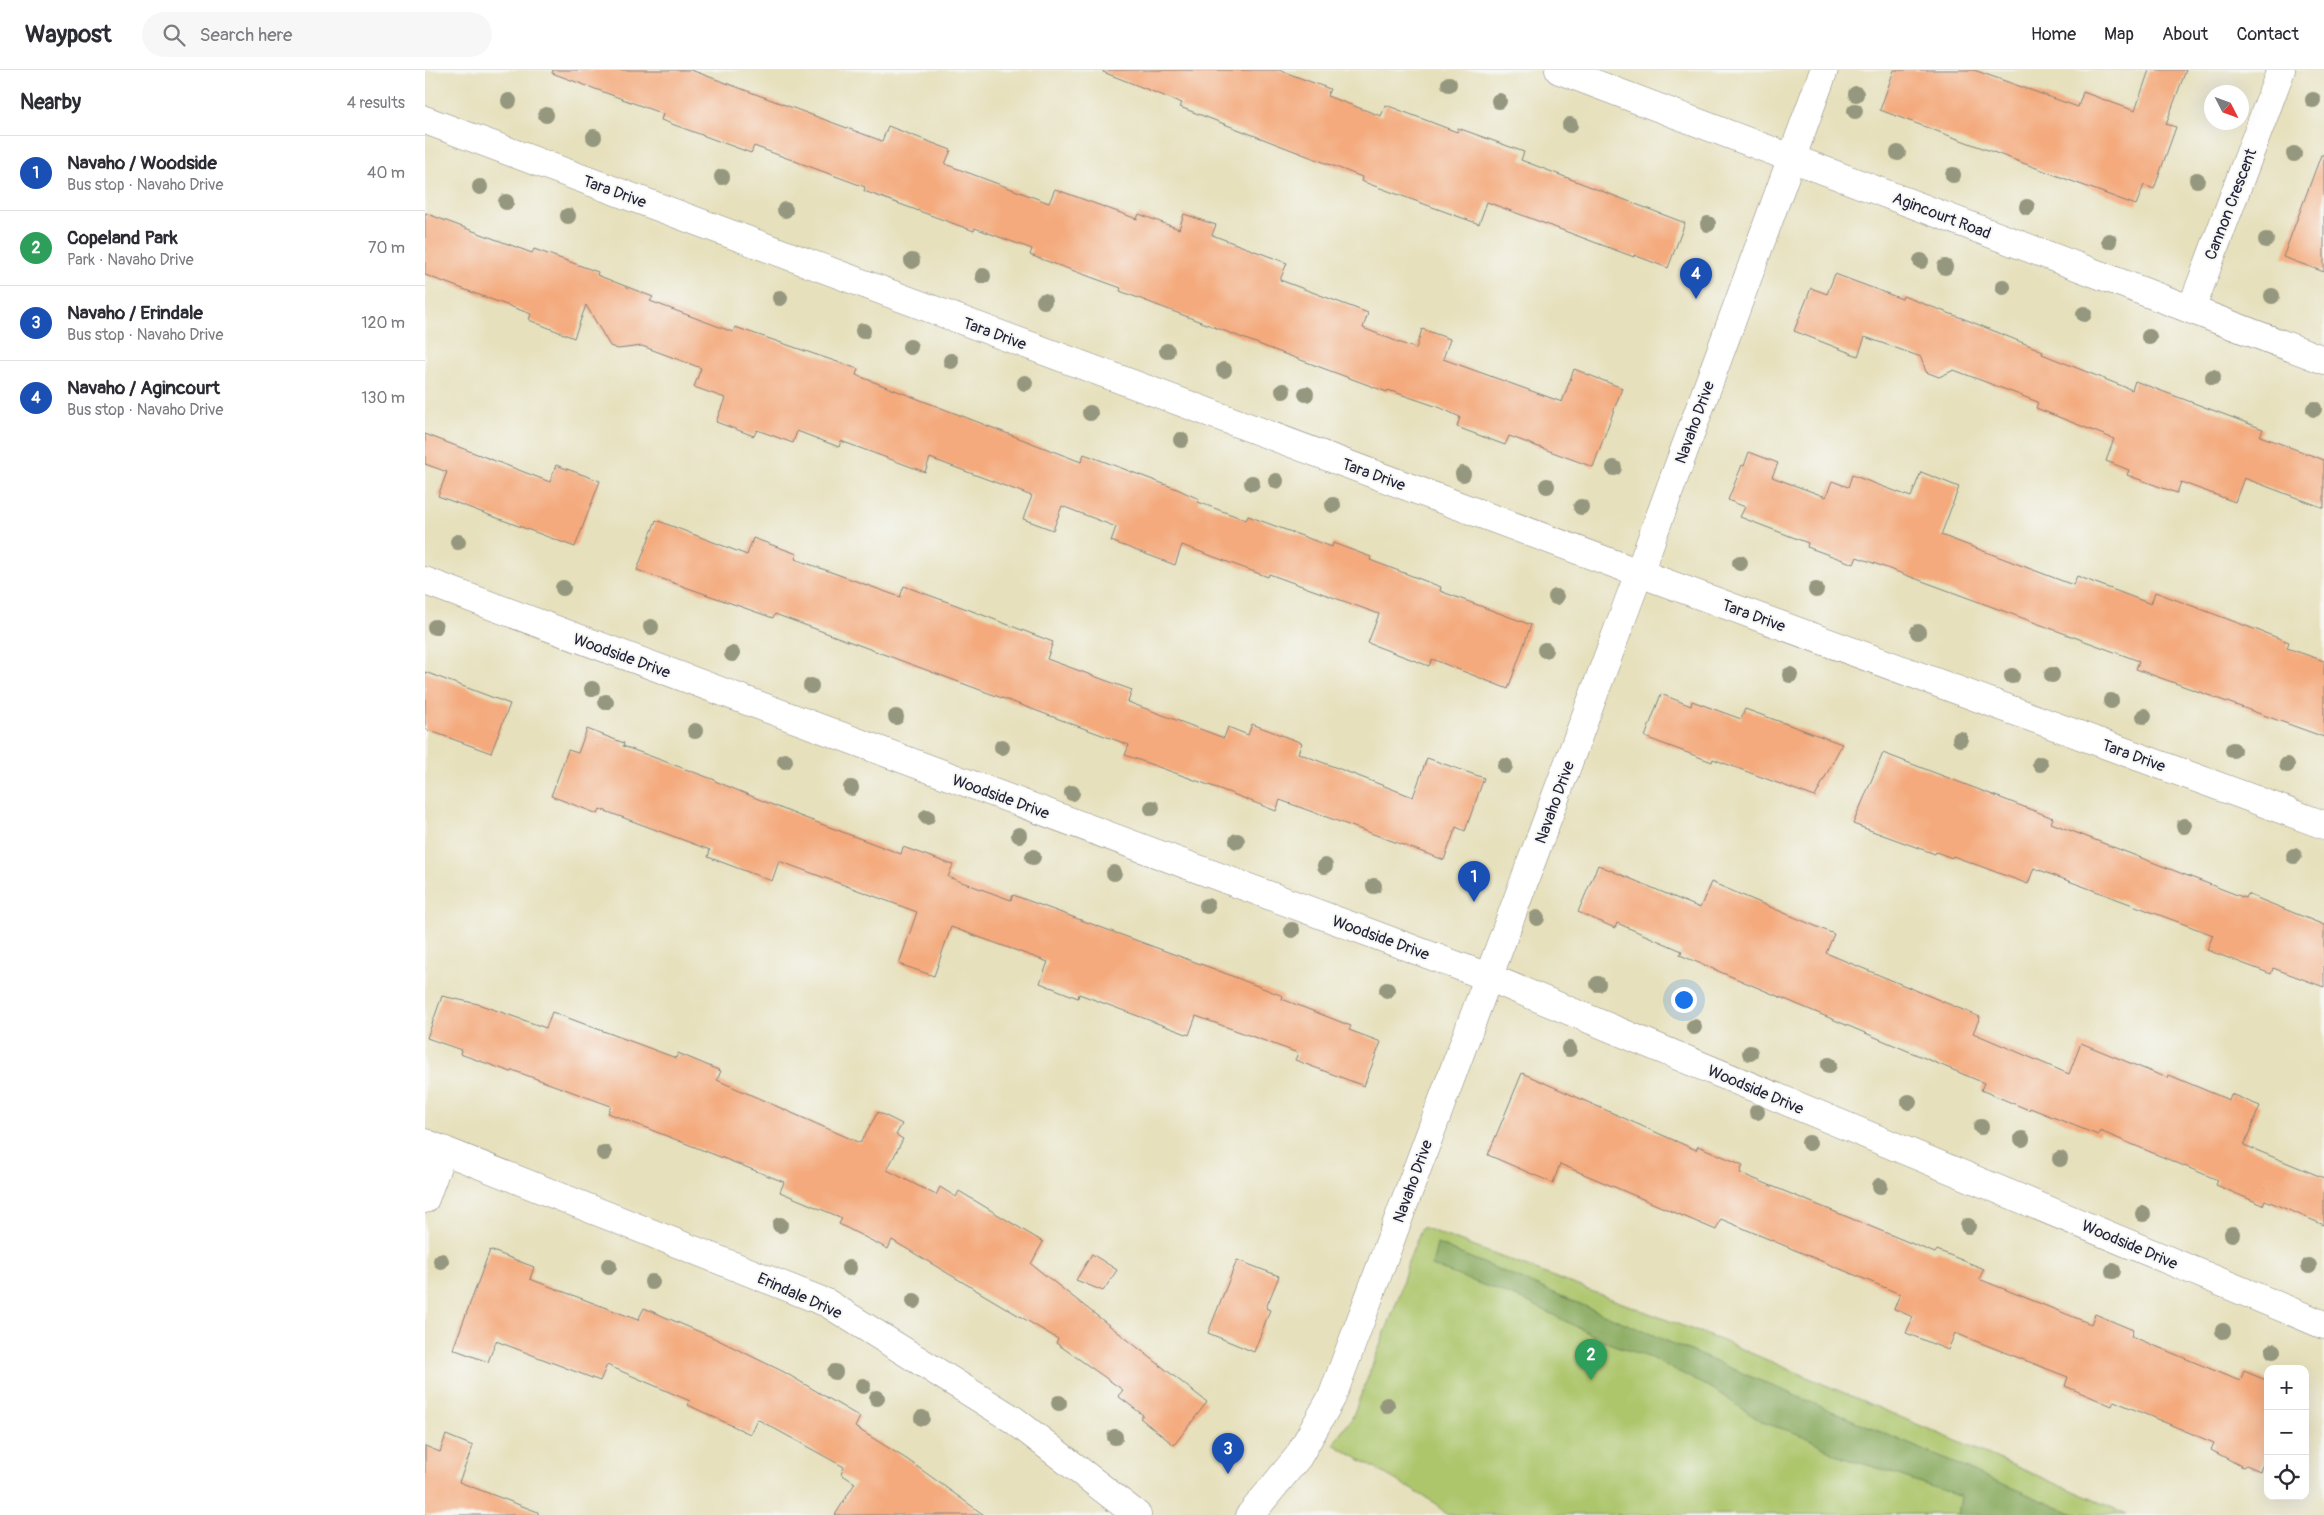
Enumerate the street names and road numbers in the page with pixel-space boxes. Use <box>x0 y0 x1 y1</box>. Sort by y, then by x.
street label: Cannon Crescent <box>2201 145 2262 263</box>
street label: Tara Drive <box>580 171 649 213</box>
street label: Agincourt Road <box>1890 188 1994 244</box>
street label: Tara Drive <box>960 313 1029 355</box>
street label: Navaho Drive <box>1671 378 1719 466</box>
street label: Tara Drive <box>1339 454 1408 496</box>
street label: Tara Drive <box>1719 595 1788 637</box>
street label: Woodside Drive <box>570 629 673 683</box>
street label: Tara Drive <box>2099 735 2168 777</box>
street label: Navaho Drive <box>1531 758 1579 846</box>
street label: Woodside Drive <box>949 770 1052 824</box>
street label: Woodside Drive <box>1329 911 1432 965</box>
street label: Woodside Drive <box>1705 1061 1807 1119</box>
street label: Navaho Drive <box>1389 1137 1437 1225</box>
street label: Woodside Drive <box>2079 1216 2181 1274</box>
street label: Erindale Drive <box>754 1268 845 1323</box>

